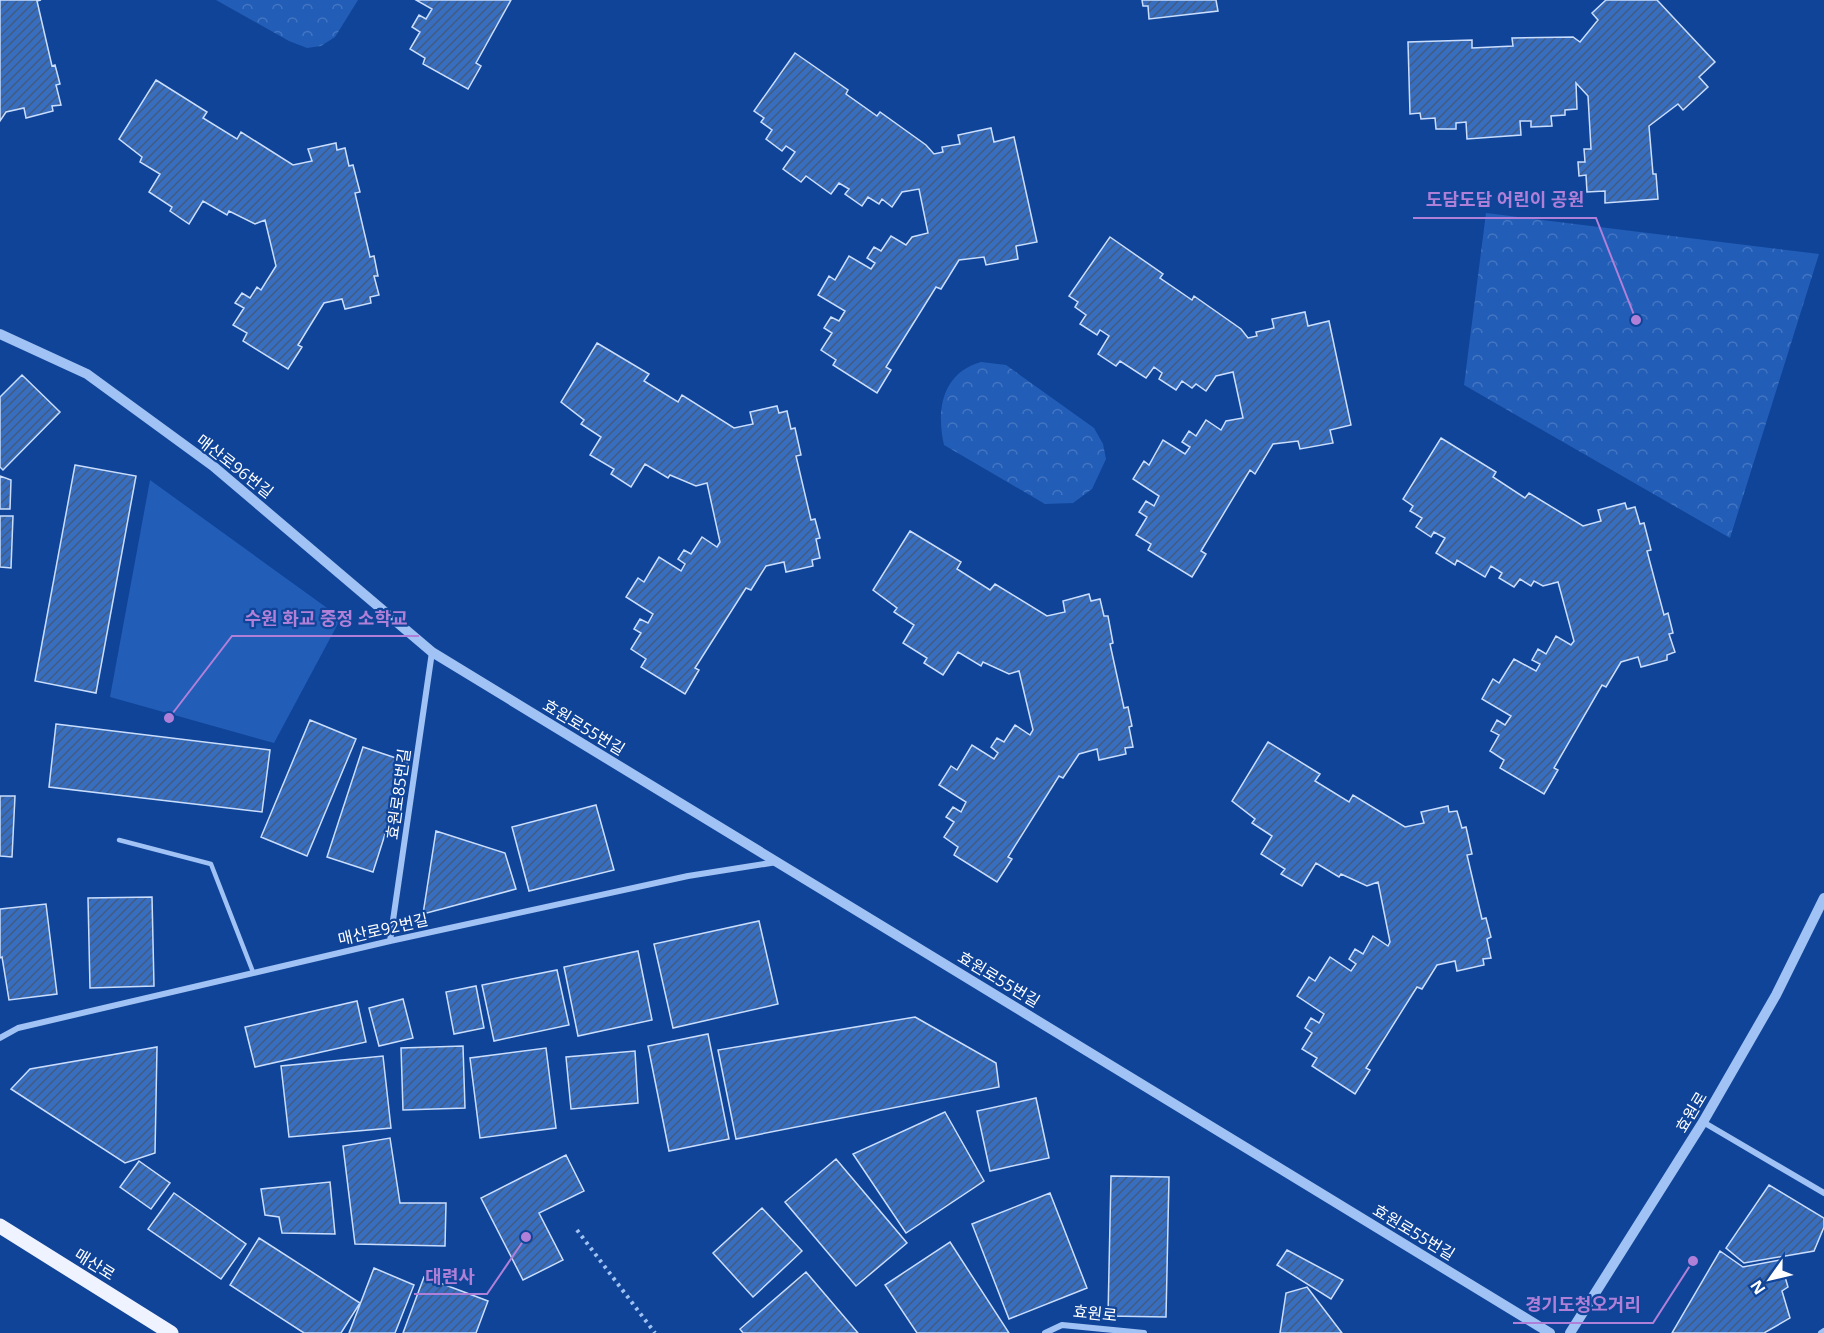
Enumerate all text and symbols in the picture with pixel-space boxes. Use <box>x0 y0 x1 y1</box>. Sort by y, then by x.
callout: 도담도담 어린이 공원 <box>1413 182 1596 218</box>
text: 도담도담 어린이 공원 <box>1426 187 1584 211</box>
street label: 매산로96번길 <box>192 429 278 503</box>
callout: 수원 화교 중정 소학교 <box>232 600 419 636</box>
text: 수원 화교 중정 소학교 <box>244 606 408 630</box>
street label: 효원로55번길 <box>539 694 629 760</box>
street label: 효원로85번길 <box>381 747 415 841</box>
street label: 매산로92번길 <box>336 908 430 950</box>
street label: 효원로55번길 <box>954 946 1044 1012</box>
street label: 효원로 <box>1670 1087 1712 1137</box>
street label: 효원로55번길 <box>1369 1199 1459 1265</box>
street label: 매산로 <box>70 1243 120 1285</box>
north arrow <box>1740 1249 1800 1309</box>
callout: 대련사 <box>414 1258 487 1294</box>
text: 대련사 <box>425 1264 475 1288</box>
text: N <box>1745 1276 1770 1299</box>
callout: 경기도청오거리 <box>1513 1287 1653 1323</box>
text: 경기도청오거리 <box>1525 1292 1641 1316</box>
street label: 효원로 <box>1072 1300 1118 1326</box>

